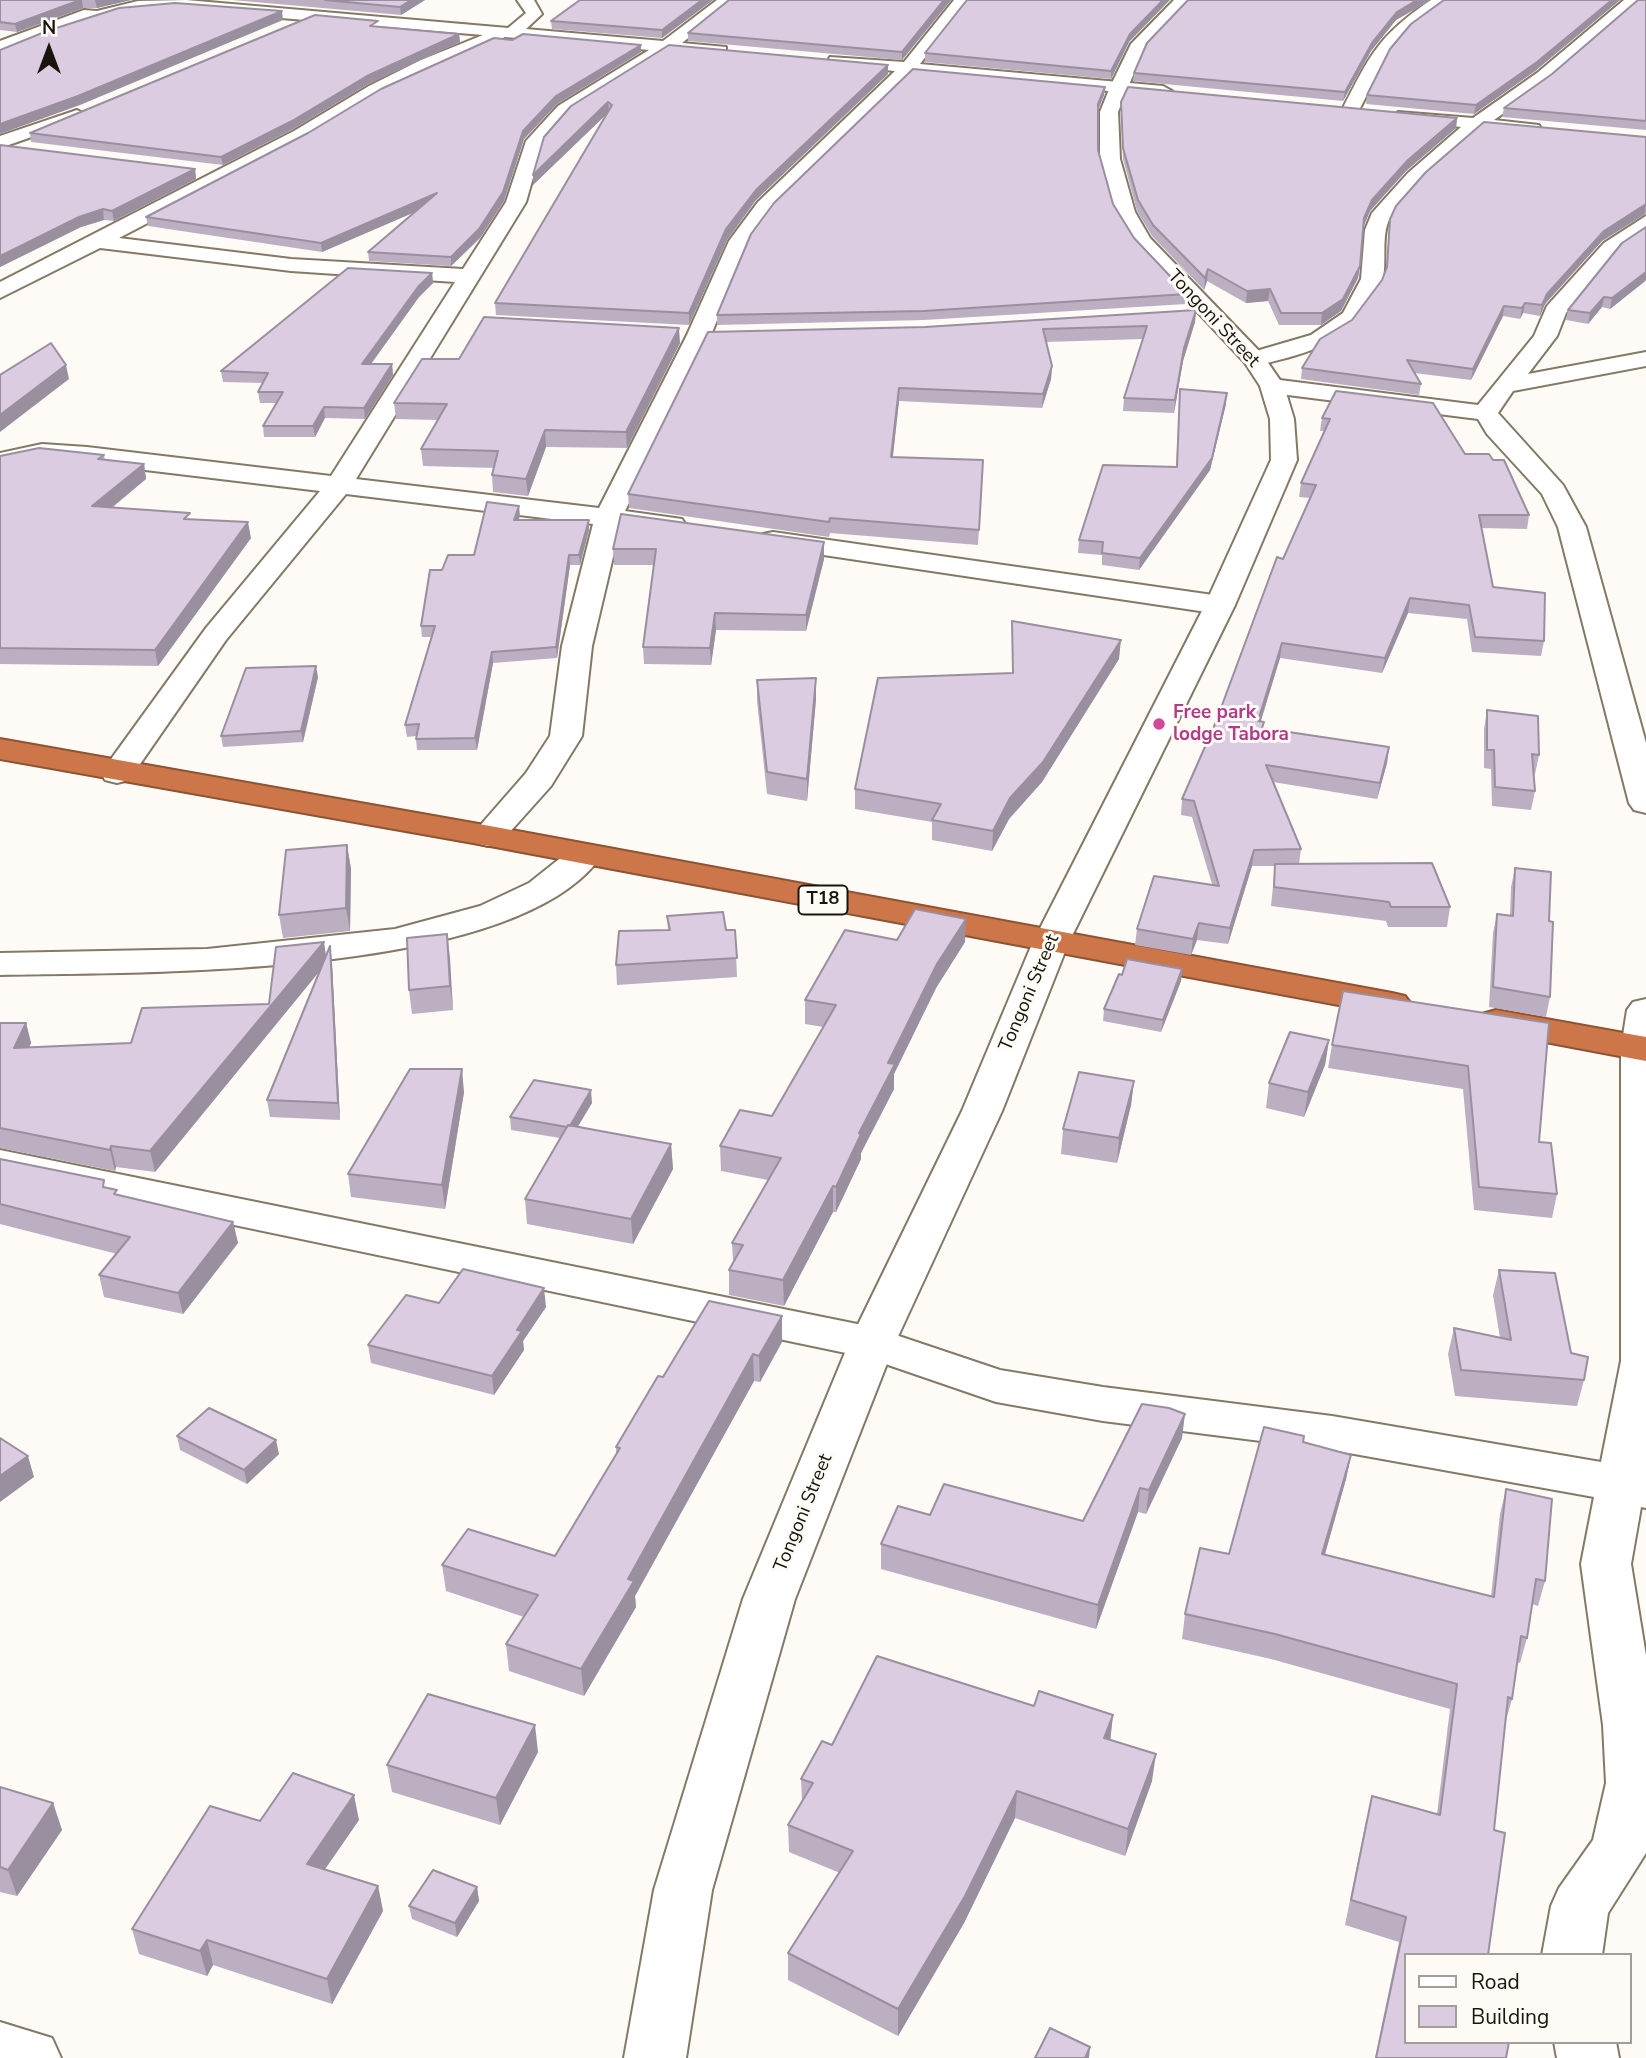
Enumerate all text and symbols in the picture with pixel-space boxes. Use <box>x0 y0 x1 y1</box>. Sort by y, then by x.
north arrow <box>14 14 84 84</box>
text: N <box>42 15 56 41</box>
street label: Tongoni Street <box>1162 266 1264 372</box>
place label: Free park lodge Tabora <box>1173 702 1289 746</box>
marker: Free park lodge Tabora <box>1151 716 1167 732</box>
road number: T18 <box>798 886 848 915</box>
street label: Tongoni Street <box>995 931 1065 1055</box>
street label: Tongoni Street <box>770 1451 838 1575</box>
legend <box>1404 1953 1632 2044</box>
text: Road <box>1471 1968 1520 1996</box>
text: Building <box>1471 2003 1549 2031</box>

